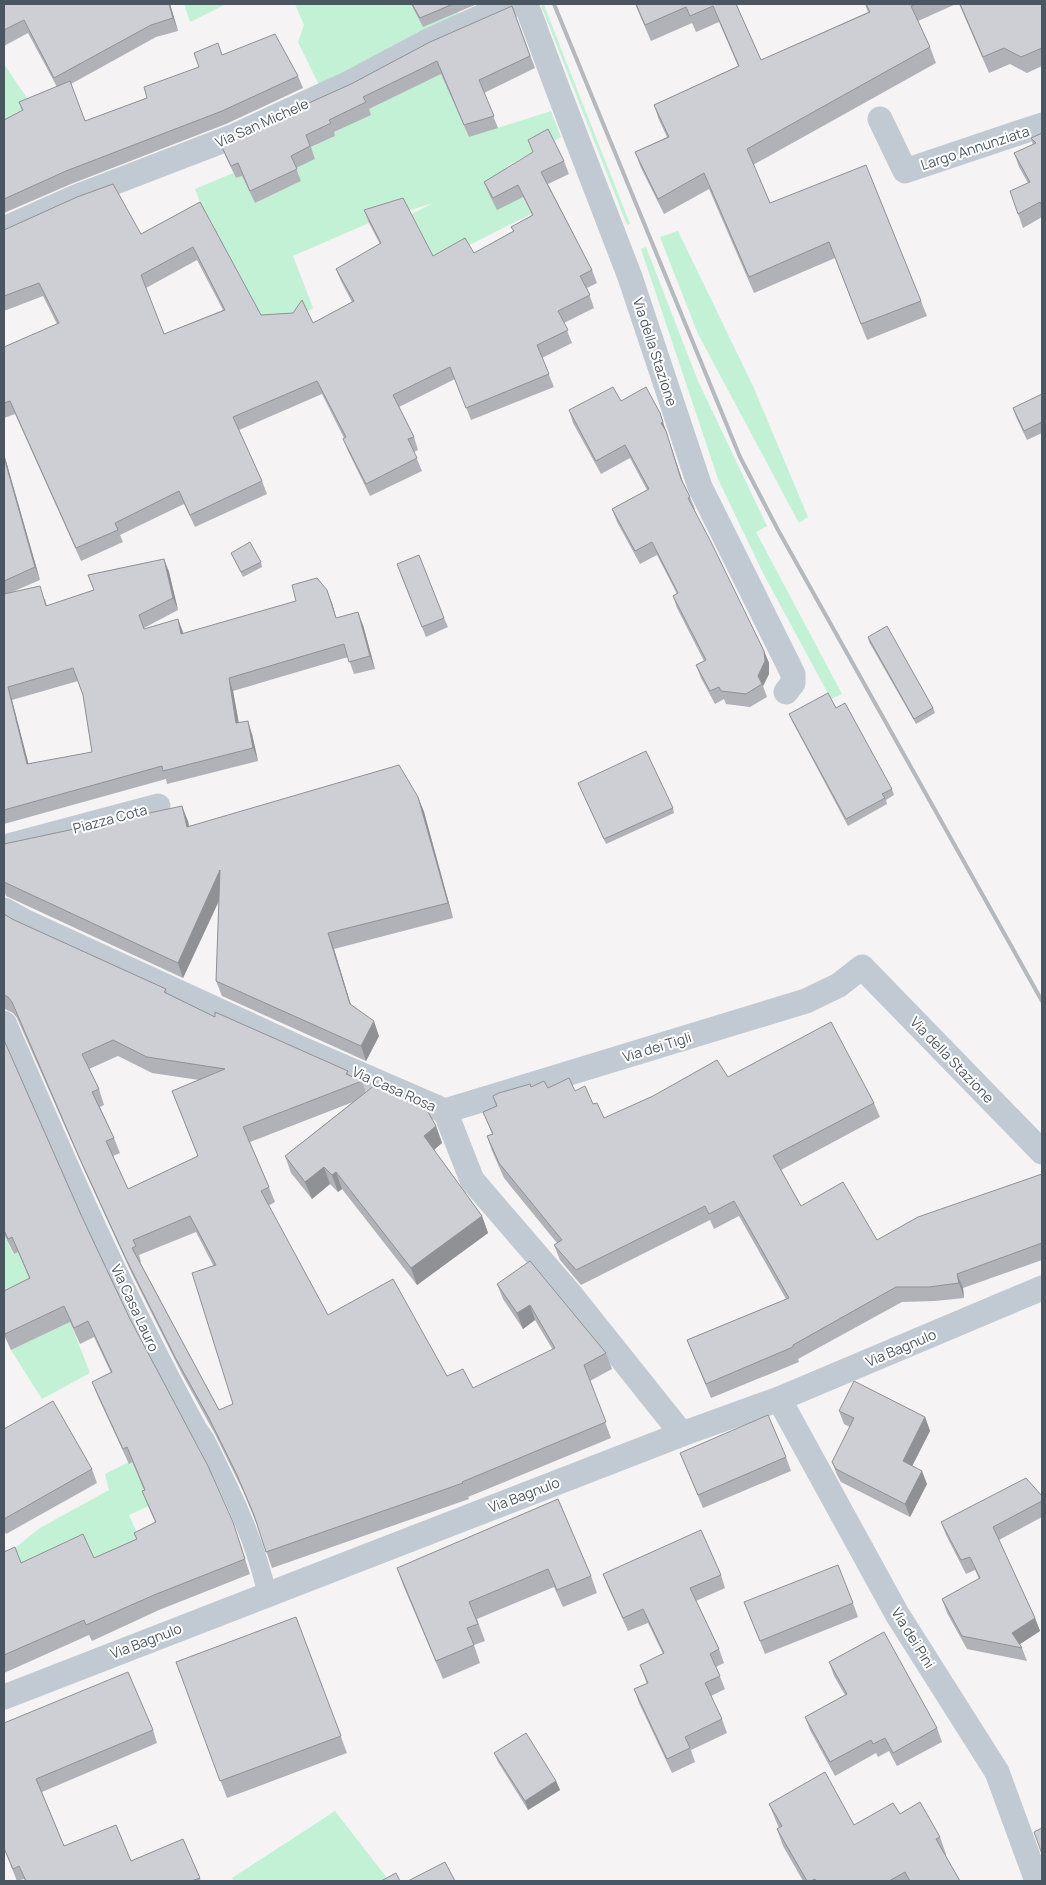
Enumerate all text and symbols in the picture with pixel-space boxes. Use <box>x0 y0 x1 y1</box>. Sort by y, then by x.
street label: Via San Michele <box>212 93 311 152</box>
street label: Largo Annunziata <box>918 121 1032 174</box>
street label: Via della Stazione <box>629 295 682 409</box>
street label: Piazza Cota <box>71 799 149 838</box>
street label: Via della Stazione <box>906 1012 998 1107</box>
street label: Via dei Tigli <box>620 1027 694 1066</box>
street label: Via Casa Rosa <box>349 1062 439 1116</box>
street label: Via Casa Lauro <box>107 1261 164 1354</box>
street label: Via Bagnulo <box>863 1324 939 1371</box>
street label: Via Bagnulo <box>485 1472 562 1517</box>
street label: Via dei Pini <box>887 1604 939 1672</box>
street label: Via Bagnulo <box>107 1618 184 1663</box>

